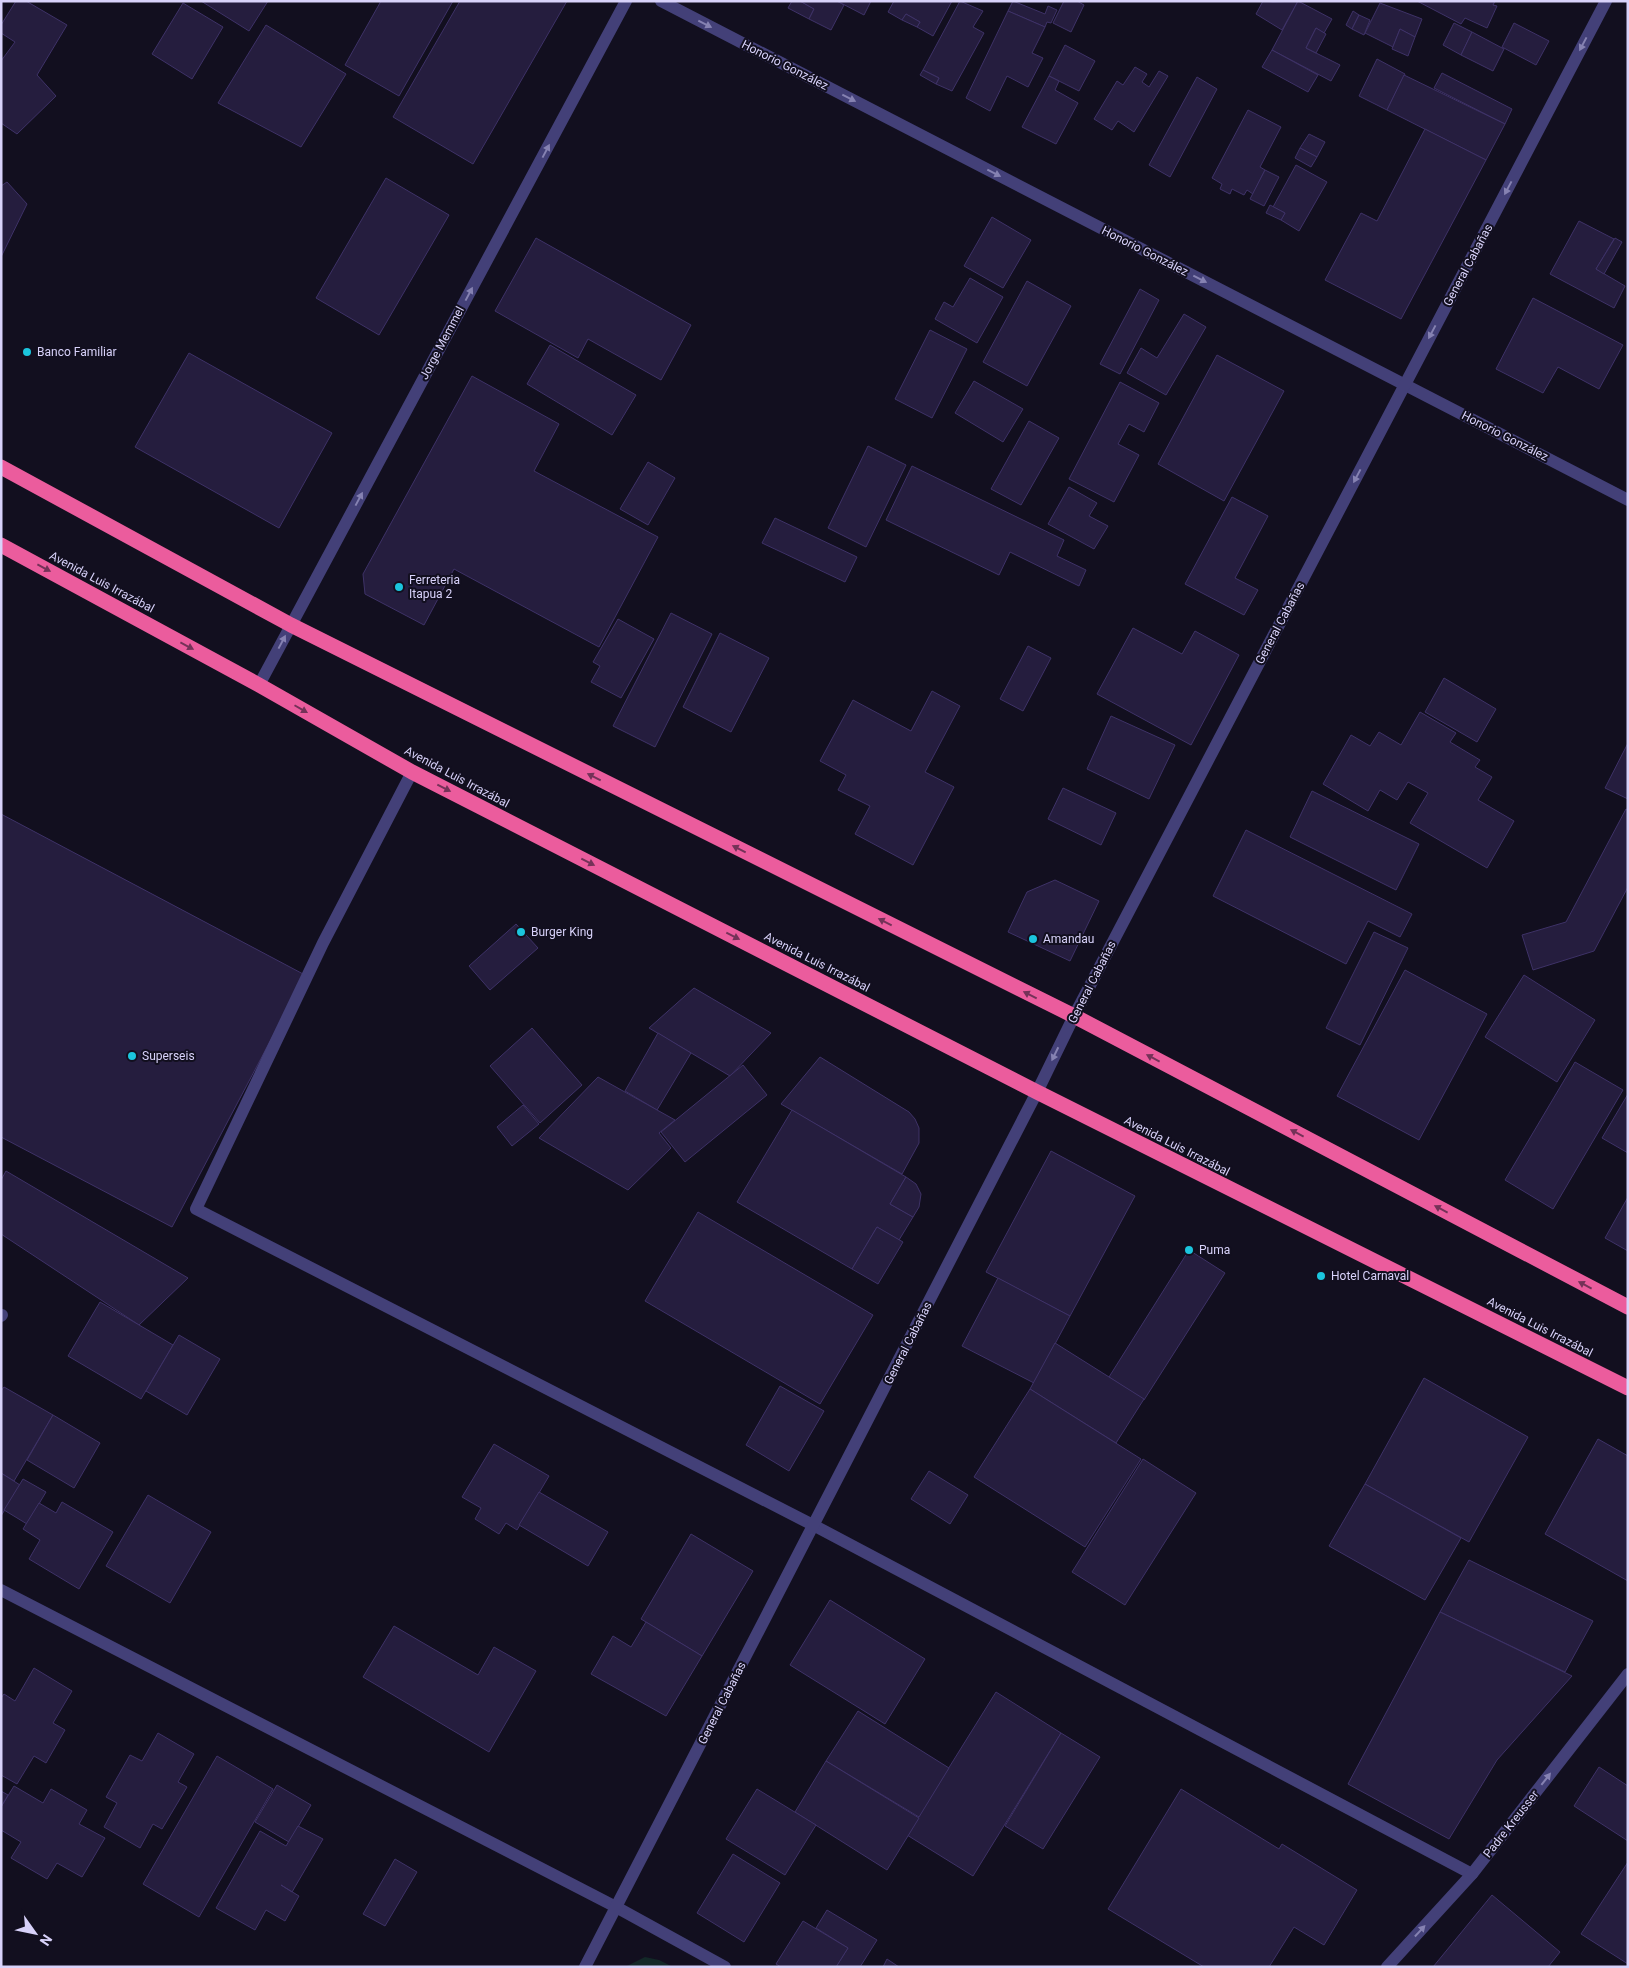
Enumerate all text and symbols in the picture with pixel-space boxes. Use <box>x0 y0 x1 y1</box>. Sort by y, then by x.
one-way arrow <box>697 20 712 28</box>
street label: Honorio González <box>739 37 831 93</box>
one-way arrow <box>1579 37 1587 52</box>
one-way arrow <box>842 94 856 102</box>
one-way arrow <box>541 144 550 157</box>
one-way arrow <box>986 169 1001 177</box>
one-way arrow <box>1504 181 1512 196</box>
street label: General Cabañas <box>1441 222 1495 308</box>
street label: Honorio González <box>1099 223 1191 279</box>
one-way arrow <box>1193 275 1207 283</box>
one-way arrow <box>465 287 473 301</box>
street label: Jorge Memmel <box>417 304 467 382</box>
one-way arrow <box>1428 326 1437 339</box>
place label: Banco Familiar <box>37 345 117 359</box>
marker: Banco Familiar <box>21 346 33 358</box>
street label: Honorio González <box>1459 408 1551 464</box>
one-way arrow <box>1353 469 1361 483</box>
one-way arrow <box>355 491 363 506</box>
street label: Avenida Luis Irrazábal <box>47 548 157 616</box>
one-way arrow <box>37 564 51 572</box>
place label: Ferreteria Itapua 2 <box>409 573 460 601</box>
street label: General Cabañas <box>1253 580 1307 666</box>
marker: Ferreteria Itapua 2 <box>393 581 405 593</box>
one-way arrow <box>278 635 286 649</box>
one-way arrow <box>180 642 194 650</box>
one-way arrow <box>294 705 309 713</box>
street label: Avenida Luis Irrazábal <box>402 743 512 811</box>
one-way arrow <box>587 773 601 781</box>
one-way arrow <box>436 784 451 792</box>
one-way arrow <box>732 845 747 853</box>
one-way arrow <box>581 858 595 866</box>
one-way arrow <box>878 918 892 926</box>
place label: Burger King <box>531 925 593 939</box>
marker: Burger King <box>515 926 527 938</box>
street label: Avenida Luis Irrazábal <box>762 929 872 995</box>
one-way arrow <box>725 932 740 940</box>
place label: Amandau <box>1043 932 1094 946</box>
marker: Amandau <box>1027 933 1039 945</box>
street label: General Cabañas <box>1065 938 1119 1026</box>
one-way arrow <box>1023 991 1037 999</box>
one-way arrow <box>1051 1047 1059 1061</box>
place label: Superseis <box>142 1049 195 1063</box>
marker: Superseis <box>126 1050 138 1062</box>
one-way arrow <box>1146 1054 1160 1062</box>
street label: Avenida Luis Irrazábal <box>1122 1113 1232 1179</box>
one-way arrow <box>1290 1129 1304 1138</box>
one-way arrow <box>1433 1205 1448 1213</box>
place label: Puma <box>1199 1243 1230 1257</box>
marker: Puma <box>1183 1244 1195 1256</box>
place label: Hotel Carnaval <box>1331 1269 1409 1283</box>
marker: Hotel Carnaval <box>1315 1270 1327 1282</box>
one-way arrow <box>1578 1280 1591 1289</box>
street label: Avenida Luis Irrazábal <box>1485 1294 1595 1360</box>
street label: General Cabañas <box>881 1299 935 1387</box>
street label: General Cabañas <box>695 1659 749 1747</box>
one-way arrow <box>1541 1773 1552 1786</box>
street label: Padre Kreusser <box>1480 1788 1542 1860</box>
north arrow <box>10 1908 60 1958</box>
one-way arrow <box>1414 1925 1426 1937</box>
text: N <box>36 1932 55 1949</box>

